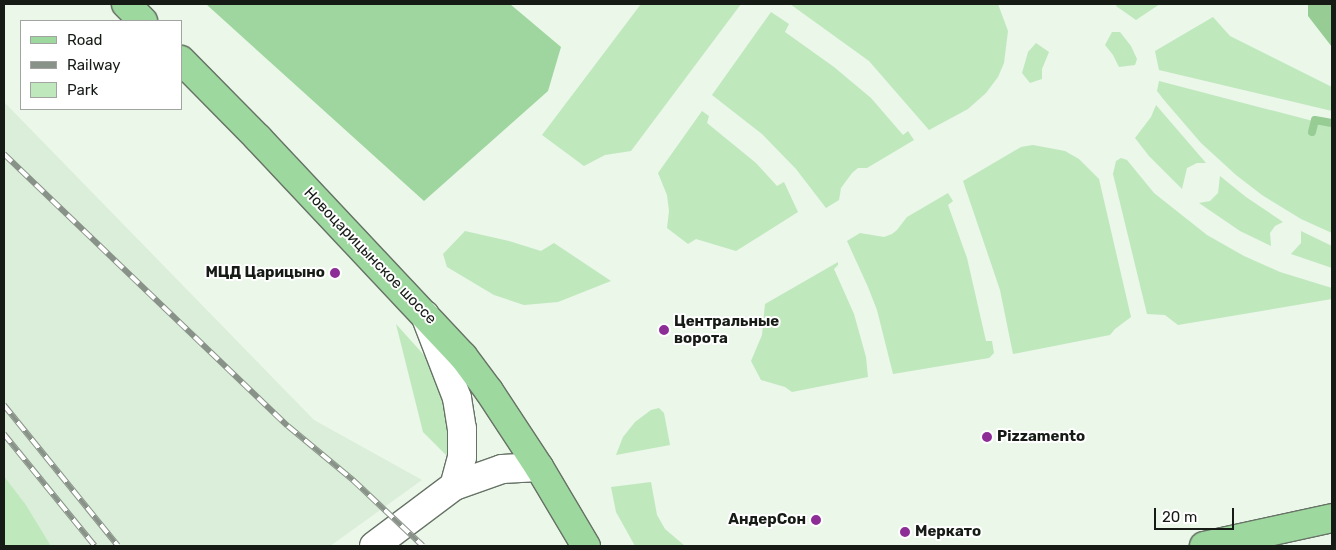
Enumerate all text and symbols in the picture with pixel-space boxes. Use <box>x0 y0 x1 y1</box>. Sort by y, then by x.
legend <box>20 20 182 110</box>
text: Road <box>67 31 103 49</box>
text: Railway <box>67 56 121 74</box>
text: Park <box>67 81 98 99</box>
street label: Новоцарицынское шоссе <box>300 184 440 328</box>
place label: МЦД Царицыно <box>205 264 325 282</box>
marker: МЦД Царицыно <box>329 267 341 279</box>
place label: Центральные ворота <box>674 312 779 347</box>
marker: Центральные ворота <box>658 324 670 336</box>
place label: Pizzamento <box>997 428 1085 446</box>
marker: Pizzamento <box>981 431 993 443</box>
scale bar <box>1156 498 1236 530</box>
text: 20 m <box>1162 508 1197 526</box>
place label: АндерСон <box>728 511 806 529</box>
marker: АндерСон <box>810 514 822 526</box>
place label: Меркато <box>915 523 981 541</box>
marker: Меркато <box>899 526 911 538</box>

